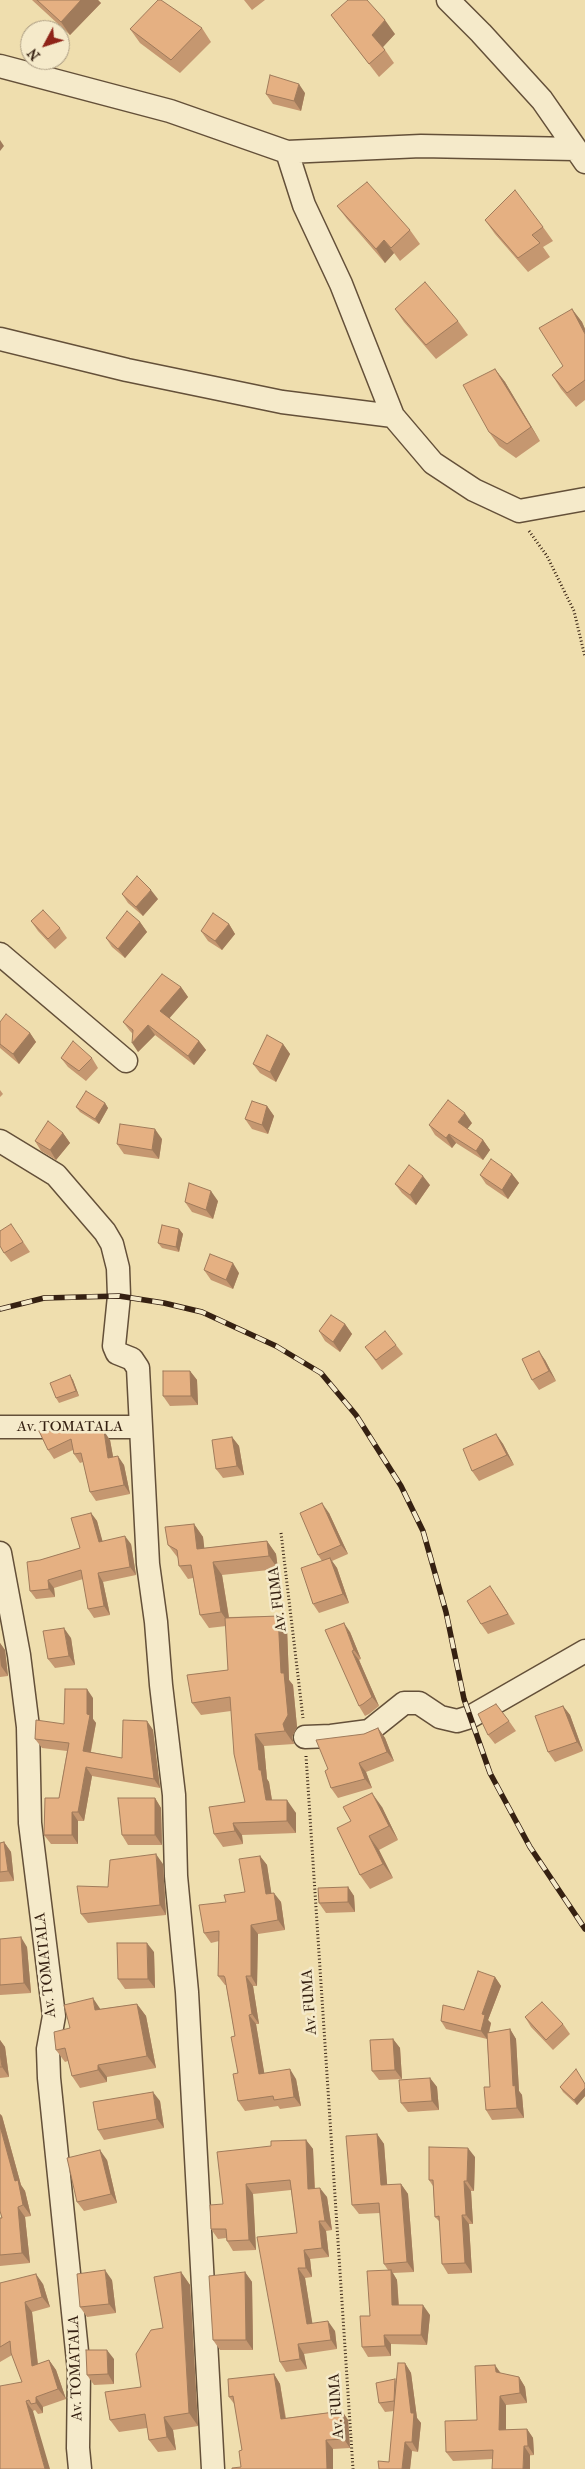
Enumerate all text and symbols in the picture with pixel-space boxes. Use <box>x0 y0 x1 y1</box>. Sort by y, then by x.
north arrow <box>20 20 70 70</box>
text: N <box>24 45 44 64</box>
street label: Av. TOMATALA <box>17 1418 123 1436</box>
street label: Av. FUMA <box>265 1565 291 1633</box>
street label: Av. TOMATALA <box>32 1911 60 2019</box>
street label: Av. FUMA <box>299 1969 321 2035</box>
street label: Av. TOMATALA <box>65 2315 87 2421</box>
street label: Av. FUMA <box>326 2373 348 2439</box>

